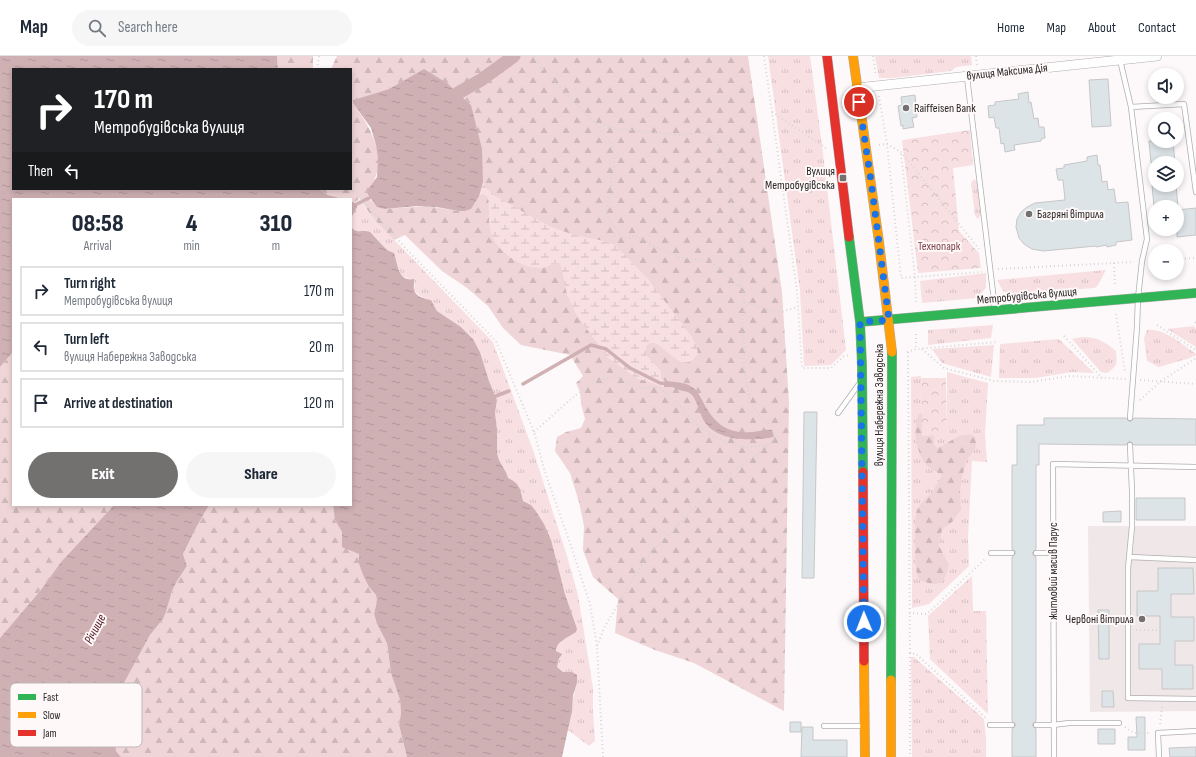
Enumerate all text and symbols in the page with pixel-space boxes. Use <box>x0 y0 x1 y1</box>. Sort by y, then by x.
search box <box>72 10 352 46</box>
text: Map <box>20 16 48 39</box>
icon: search <box>86 17 108 39</box>
text: Search here <box>118 18 178 37</box>
text: Home <box>997 19 1025 36</box>
text: Map <box>1047 19 1066 36</box>
text: About <box>1088 19 1116 36</box>
text: Contact <box>1138 19 1176 36</box>
street label: вулиця Максима Дія <box>966 60 1049 84</box>
map controls <box>1148 68 1184 280</box>
button: sound <box>1148 68 1184 104</box>
text: 170 m <box>94 83 153 116</box>
icon: right <box>28 84 80 136</box>
pin <box>842 85 876 119</box>
icon: arrive <box>848 91 870 113</box>
place label: Raiffeisen Bank <box>914 101 976 116</box>
marker: Raiffeisen Bank <box>901 103 911 113</box>
button: search <box>1148 112 1184 148</box>
text: Метробудівська вулиця <box>94 117 244 138</box>
button: layers <box>1148 156 1184 192</box>
icon: left <box>61 160 83 182</box>
text: Then <box>28 162 53 181</box>
place label: Вулиця Метробудівська <box>765 164 835 193</box>
marker: Вулиця Метробудівська <box>838 173 848 183</box>
button: + <box>1148 200 1184 236</box>
place label: Багряні вітрила <box>1037 207 1104 222</box>
text: 08:58 <box>72 209 124 238</box>
text: 4 <box>186 209 197 238</box>
text: 310 <box>260 209 292 238</box>
marker: Багряні вітрила <box>1024 209 1034 219</box>
text: Arrival <box>84 238 112 254</box>
text: min <box>183 238 200 254</box>
text: m <box>272 238 280 254</box>
park label: Технопарк <box>918 239 961 254</box>
button: − <box>1148 244 1184 280</box>
text: Turn right <box>64 274 116 293</box>
icon: right <box>30 280 52 302</box>
text: 170 m <box>304 282 334 301</box>
street label: Метробудівська вулиця <box>976 284 1078 308</box>
text: Метробудівська вулиця <box>64 293 173 309</box>
text: Turn left <box>64 330 109 349</box>
icon: left <box>30 336 52 358</box>
text: 20 m <box>309 338 334 357</box>
street label: вулиця Набережна Заводська <box>872 344 887 466</box>
text: вулиця Набережна Заводська <box>64 349 196 365</box>
icon: arrive <box>30 392 52 414</box>
text: Arrive at destination <box>64 394 173 413</box>
text: 120 m <box>304 394 334 413</box>
button: Exit <box>28 452 178 498</box>
button: Share <box>186 452 336 498</box>
street label: житловий масив Парус <box>1046 522 1061 620</box>
position arrow <box>843 601 885 643</box>
water label: Річище <box>81 611 109 647</box>
place label: Червоні вітрила <box>1065 612 1134 627</box>
marker: Червоні вітрила <box>1137 614 1147 624</box>
legend <box>10 683 142 747</box>
text: Fast <box>43 691 59 704</box>
text: Slow <box>43 709 60 722</box>
text: Jam <box>42 727 57 740</box>

